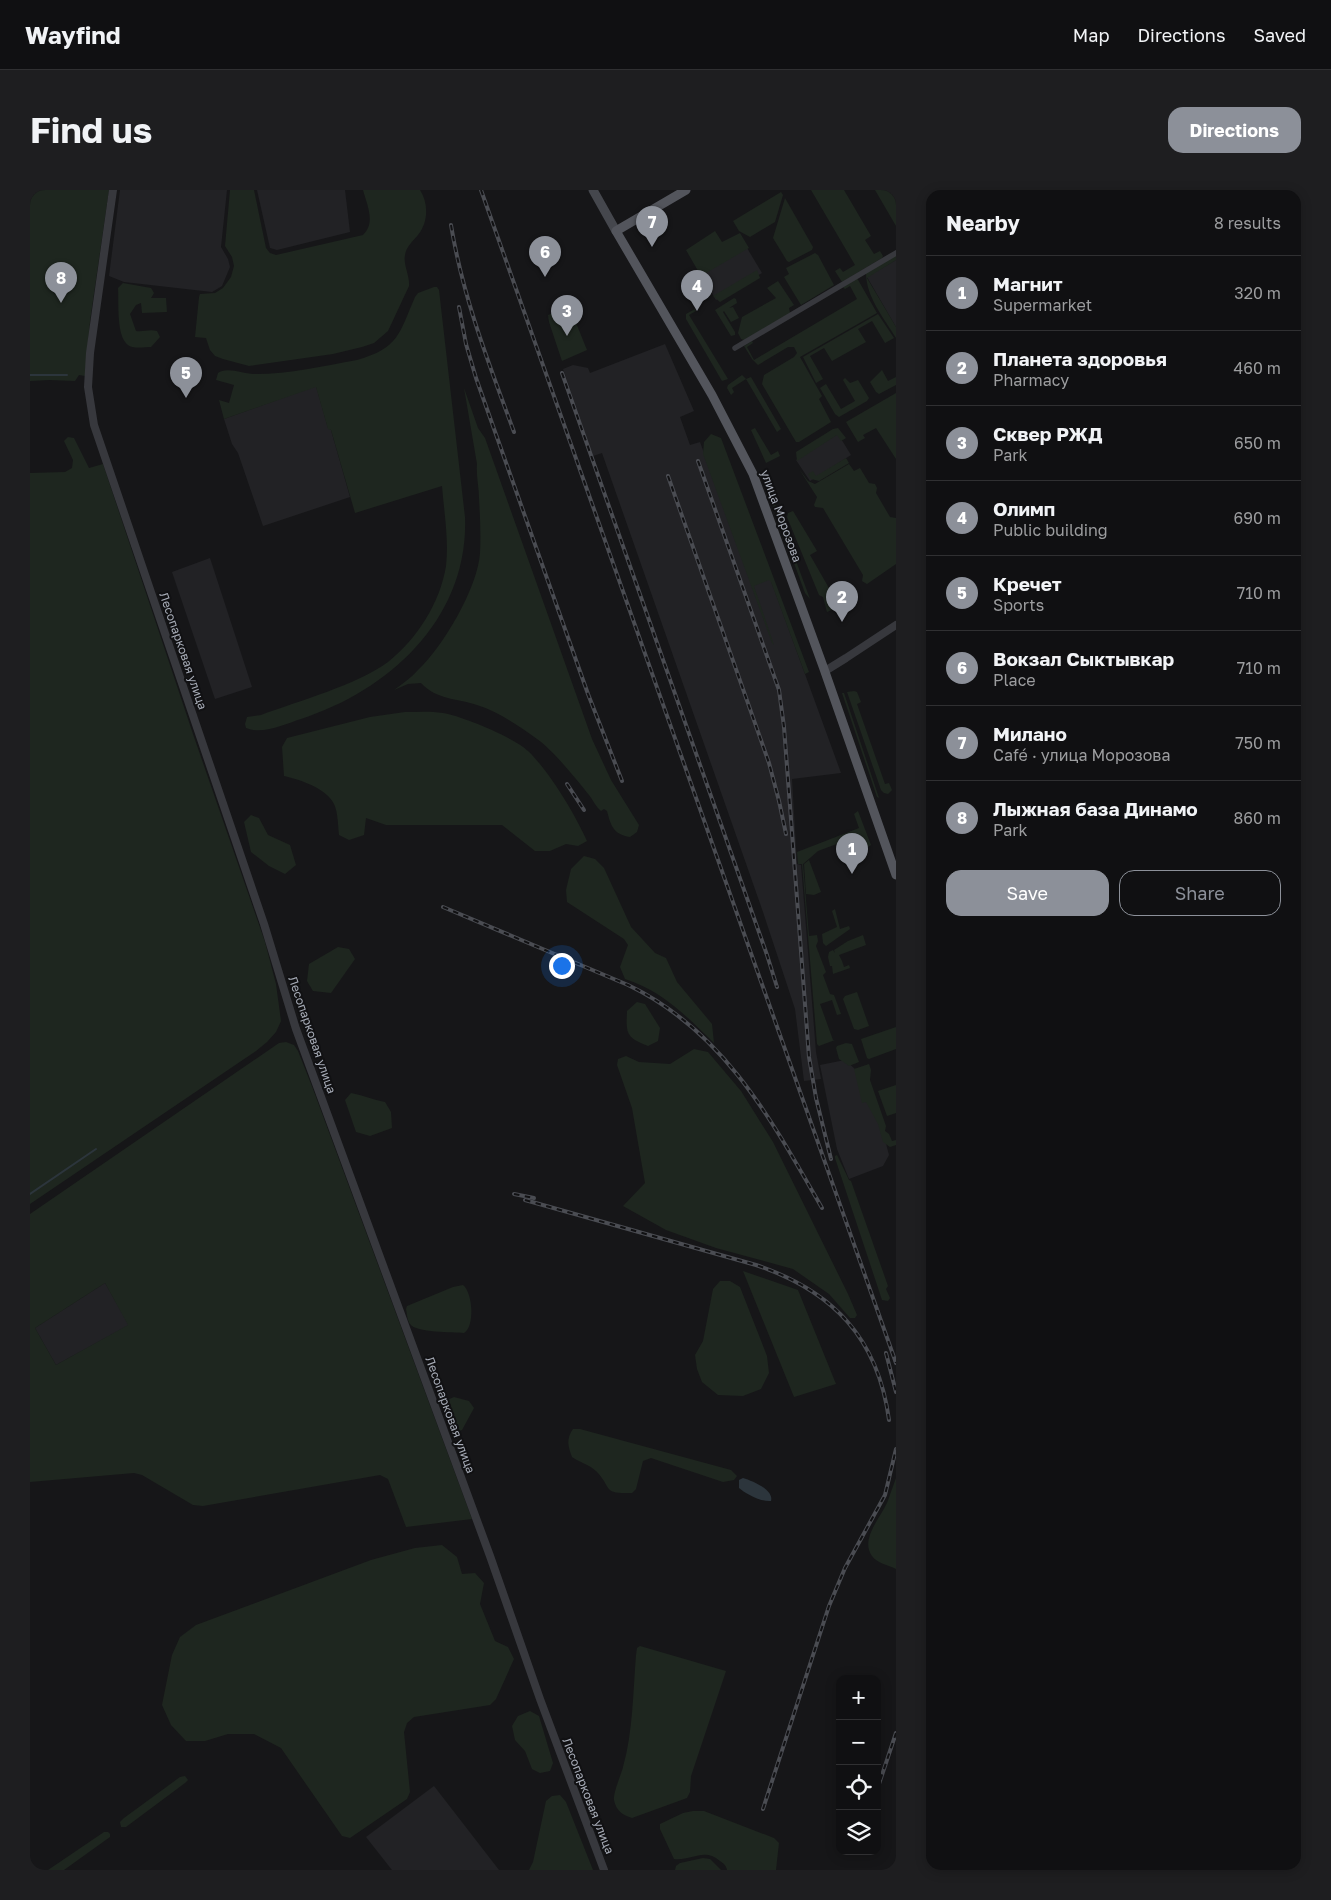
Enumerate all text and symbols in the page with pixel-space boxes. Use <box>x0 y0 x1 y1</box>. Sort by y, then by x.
text: Wayfind <box>25 20 121 49</box>
text: Map <box>1073 24 1109 46</box>
text: Directions <box>1137 24 1225 46</box>
text: Saved <box>1253 24 1306 46</box>
button: Directions <box>1168 107 1301 153</box>
text: Find us <box>30 109 152 151</box>
pin: 7 <box>636 206 668 247</box>
text: Nearby <box>946 210 1020 236</box>
text: 8 results <box>1214 213 1281 233</box>
pin: 6 <box>529 236 561 277</box>
pin: 8 <box>45 262 77 303</box>
pin: 4 <box>681 270 713 311</box>
text: Магнит <box>993 272 1063 295</box>
text: 1 <box>958 283 966 303</box>
text: 320 m <box>1234 283 1281 303</box>
pin: 3 <box>551 295 583 336</box>
text: Supermarket <box>993 295 1092 315</box>
text: Планета здоровья <box>993 347 1167 370</box>
pin: 5 <box>170 357 202 398</box>
text: 2 <box>957 358 967 378</box>
text: 460 m <box>1233 358 1281 378</box>
text: Pharmacy <box>993 370 1069 390</box>
text: Сквер РЖД <box>993 422 1103 445</box>
text: 3 <box>957 433 967 453</box>
text: 650 m <box>1234 433 1281 453</box>
text: Park <box>993 445 1028 465</box>
street label: улица Морозова <box>758 468 805 564</box>
text: Олимп <box>993 497 1055 520</box>
text: 4 <box>957 508 967 528</box>
text: 690 m <box>1234 508 1281 528</box>
text: Public building <box>993 520 1108 540</box>
text: Кречет <box>993 572 1062 595</box>
pin: 2 <box>826 581 858 622</box>
text: 5 <box>957 583 967 603</box>
text: 710 m <box>1237 583 1281 603</box>
street label: Лесопарковая улица <box>156 590 211 711</box>
text: Sports <box>993 595 1044 615</box>
text: Вокзал Сыктывкар <box>993 647 1174 670</box>
text: 6 <box>957 658 967 678</box>
text: 710 m <box>1237 658 1281 678</box>
text: Place <box>993 670 1036 690</box>
text: Милано <box>993 722 1067 745</box>
text: 7 <box>958 733 966 753</box>
text: 750 m <box>1235 733 1281 753</box>
text: Café · улица Морозова <box>993 745 1170 765</box>
text: Лыжная база Динамо <box>993 797 1198 820</box>
text: 8 <box>957 808 967 828</box>
text: 860 m <box>1233 808 1281 828</box>
text: Park <box>993 820 1028 840</box>
pin: 1 <box>836 833 868 874</box>
button: Save <box>946 870 1109 916</box>
button: Share <box>1119 870 1281 916</box>
your location <box>549 953 575 979</box>
street label: Лесопарковая улица <box>285 974 340 1095</box>
street label: Лесопарковая улица <box>422 1354 479 1475</box>
map controls <box>836 1675 881 1855</box>
button: + <box>836 1675 881 1720</box>
button: − <box>836 1720 881 1765</box>
street label: Лесопарковая улица <box>559 1736 618 1856</box>
button: locate <box>836 1765 881 1810</box>
button: layers <box>836 1810 881 1855</box>

